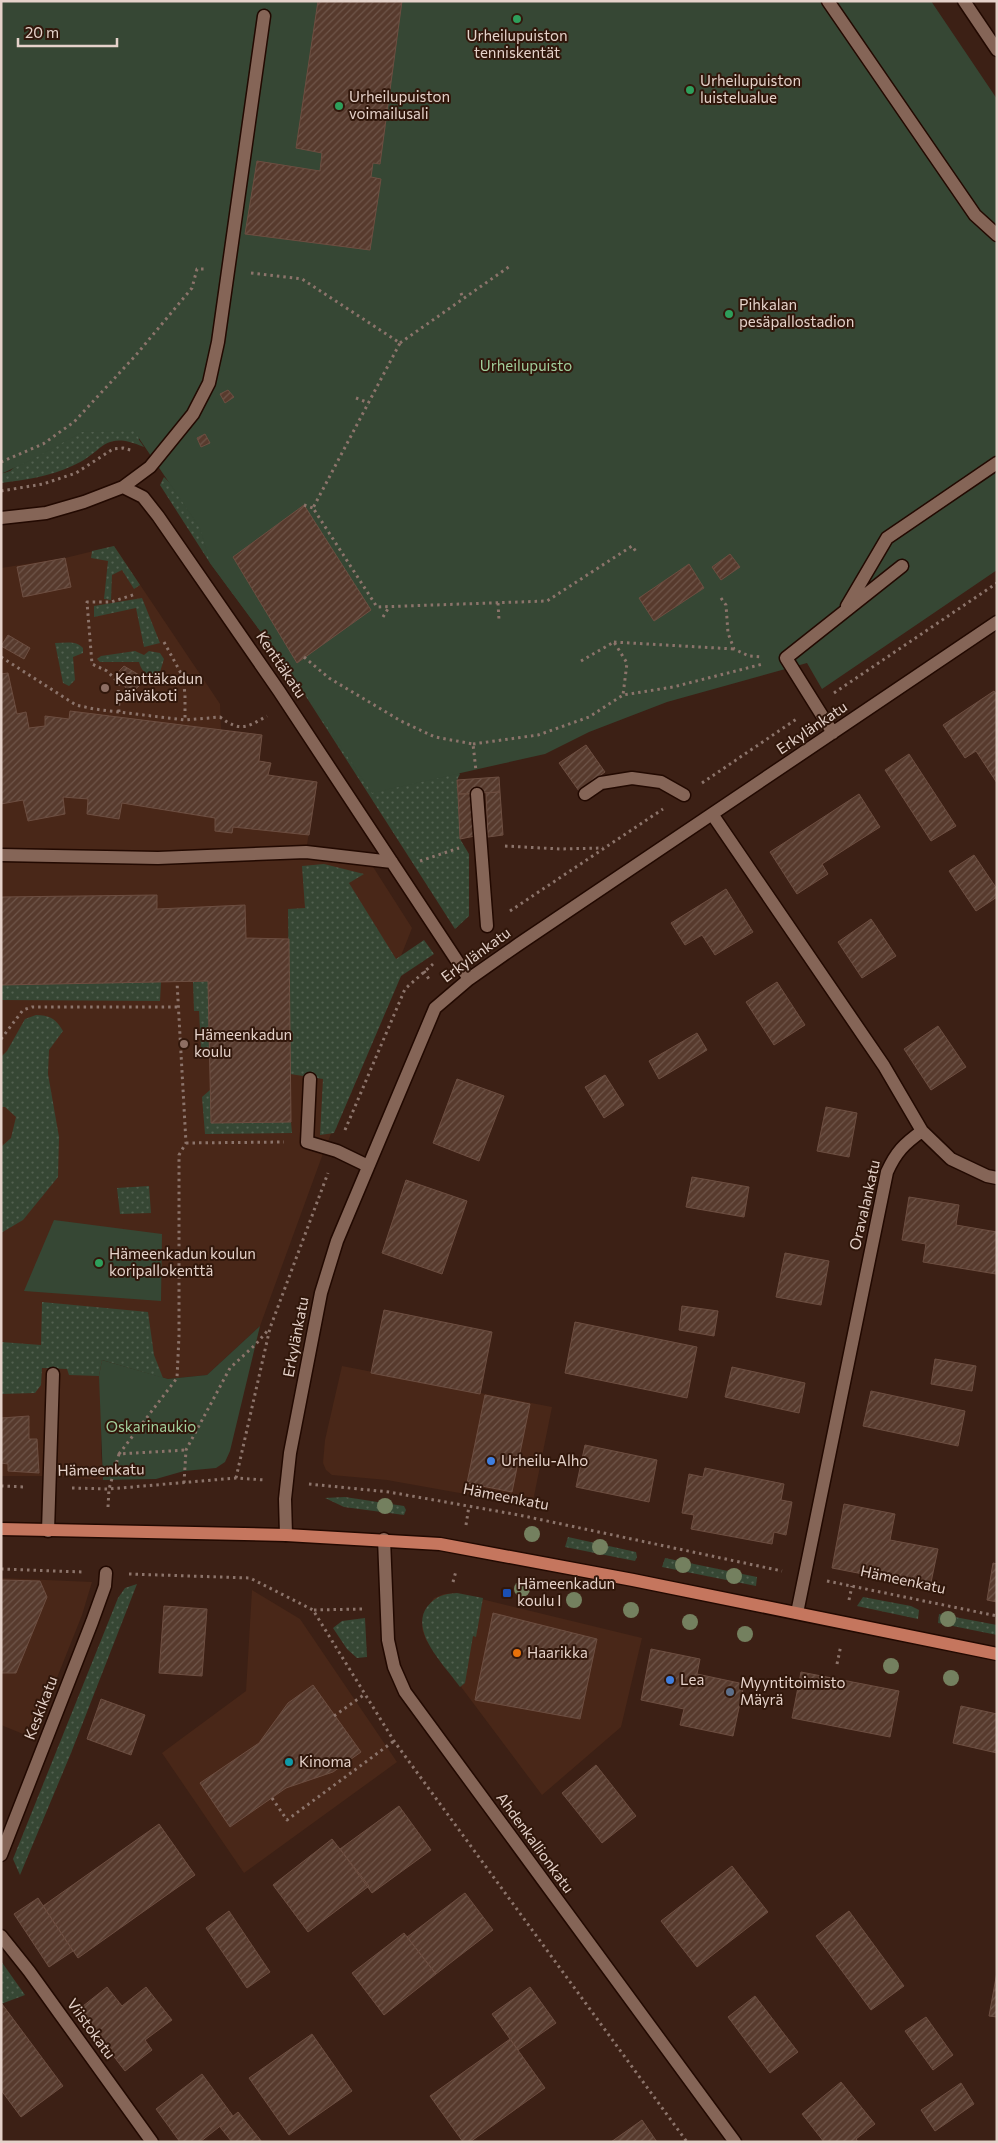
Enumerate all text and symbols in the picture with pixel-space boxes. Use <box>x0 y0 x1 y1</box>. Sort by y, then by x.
marker: Urheilupuiston tenniskentät <box>511 13 523 25</box>
scale bar <box>18 15 116 47</box>
text: 20 m <box>25 23 59 41</box>
place label: Urheilupuiston tenniskentät <box>467 26 568 61</box>
place label: Urheilupuiston luistelualue <box>700 71 801 106</box>
marker: Urheilupuiston luistelualue <box>684 84 696 96</box>
place label: Urheilupuiston voimailusali <box>349 87 450 122</box>
marker: Urheilupuiston voimailusali <box>333 100 345 112</box>
place label: Pihkalan pesäpallostadion <box>739 295 854 330</box>
marker: Pihkalan pesäpallostadion <box>723 308 735 320</box>
park label: Urheilupuisto <box>480 356 572 374</box>
street label: Kenttäkatu <box>253 628 311 701</box>
place label: Kenttäkadun päiväkoti <box>115 669 203 704</box>
marker: Kenttäkadun päiväkoti <box>99 682 111 694</box>
street label: Erkylänkatu <box>773 697 850 757</box>
street label: Erkylänkatu <box>437 923 514 985</box>
place label: Hämeenkadun koulu <box>194 1025 292 1060</box>
marker: Hämeenkadun koulu <box>178 1038 190 1050</box>
street label: Oravalankatu <box>845 1158 883 1252</box>
place label: Hämeenkadun koulun koripallokenttä <box>109 1244 256 1279</box>
marker: Hämeenkadun koulun koripallokenttä <box>93 1257 105 1269</box>
street label: Erkylänkatu <box>278 1295 312 1379</box>
park label: Oskarinaukio <box>106 1417 196 1435</box>
place label: Urheilu-Alho <box>501 1451 588 1469</box>
marker: Urheilu-Alho <box>485 1455 497 1467</box>
street label: Hämeenkatu <box>57 1459 145 1479</box>
street label: Hämeenkatu <box>462 1479 551 1513</box>
street label: Hämeenkatu <box>859 1561 948 1597</box>
place label: Hämeenkadun koulu I <box>517 1574 615 1609</box>
marker: Hämeenkadun koulu I <box>501 1587 513 1599</box>
place label: Haarikka <box>527 1643 588 1661</box>
marker: Haarikka <box>511 1647 523 1659</box>
place label: Lea <box>680 1670 704 1688</box>
street label: Keskikatu <box>20 1673 60 1742</box>
place label: Myyntitoimisto Mäyrä <box>740 1673 846 1708</box>
marker: Lea <box>664 1674 676 1686</box>
marker: Myyntitoimisto Mäyrä <box>724 1686 736 1698</box>
place label: Kinoma <box>299 1752 351 1770</box>
marker: Kinoma <box>283 1756 295 1768</box>
street label: Ahdenkallionkatu <box>493 1789 578 1896</box>
street label: Viistokatu <box>64 1995 120 2062</box>

